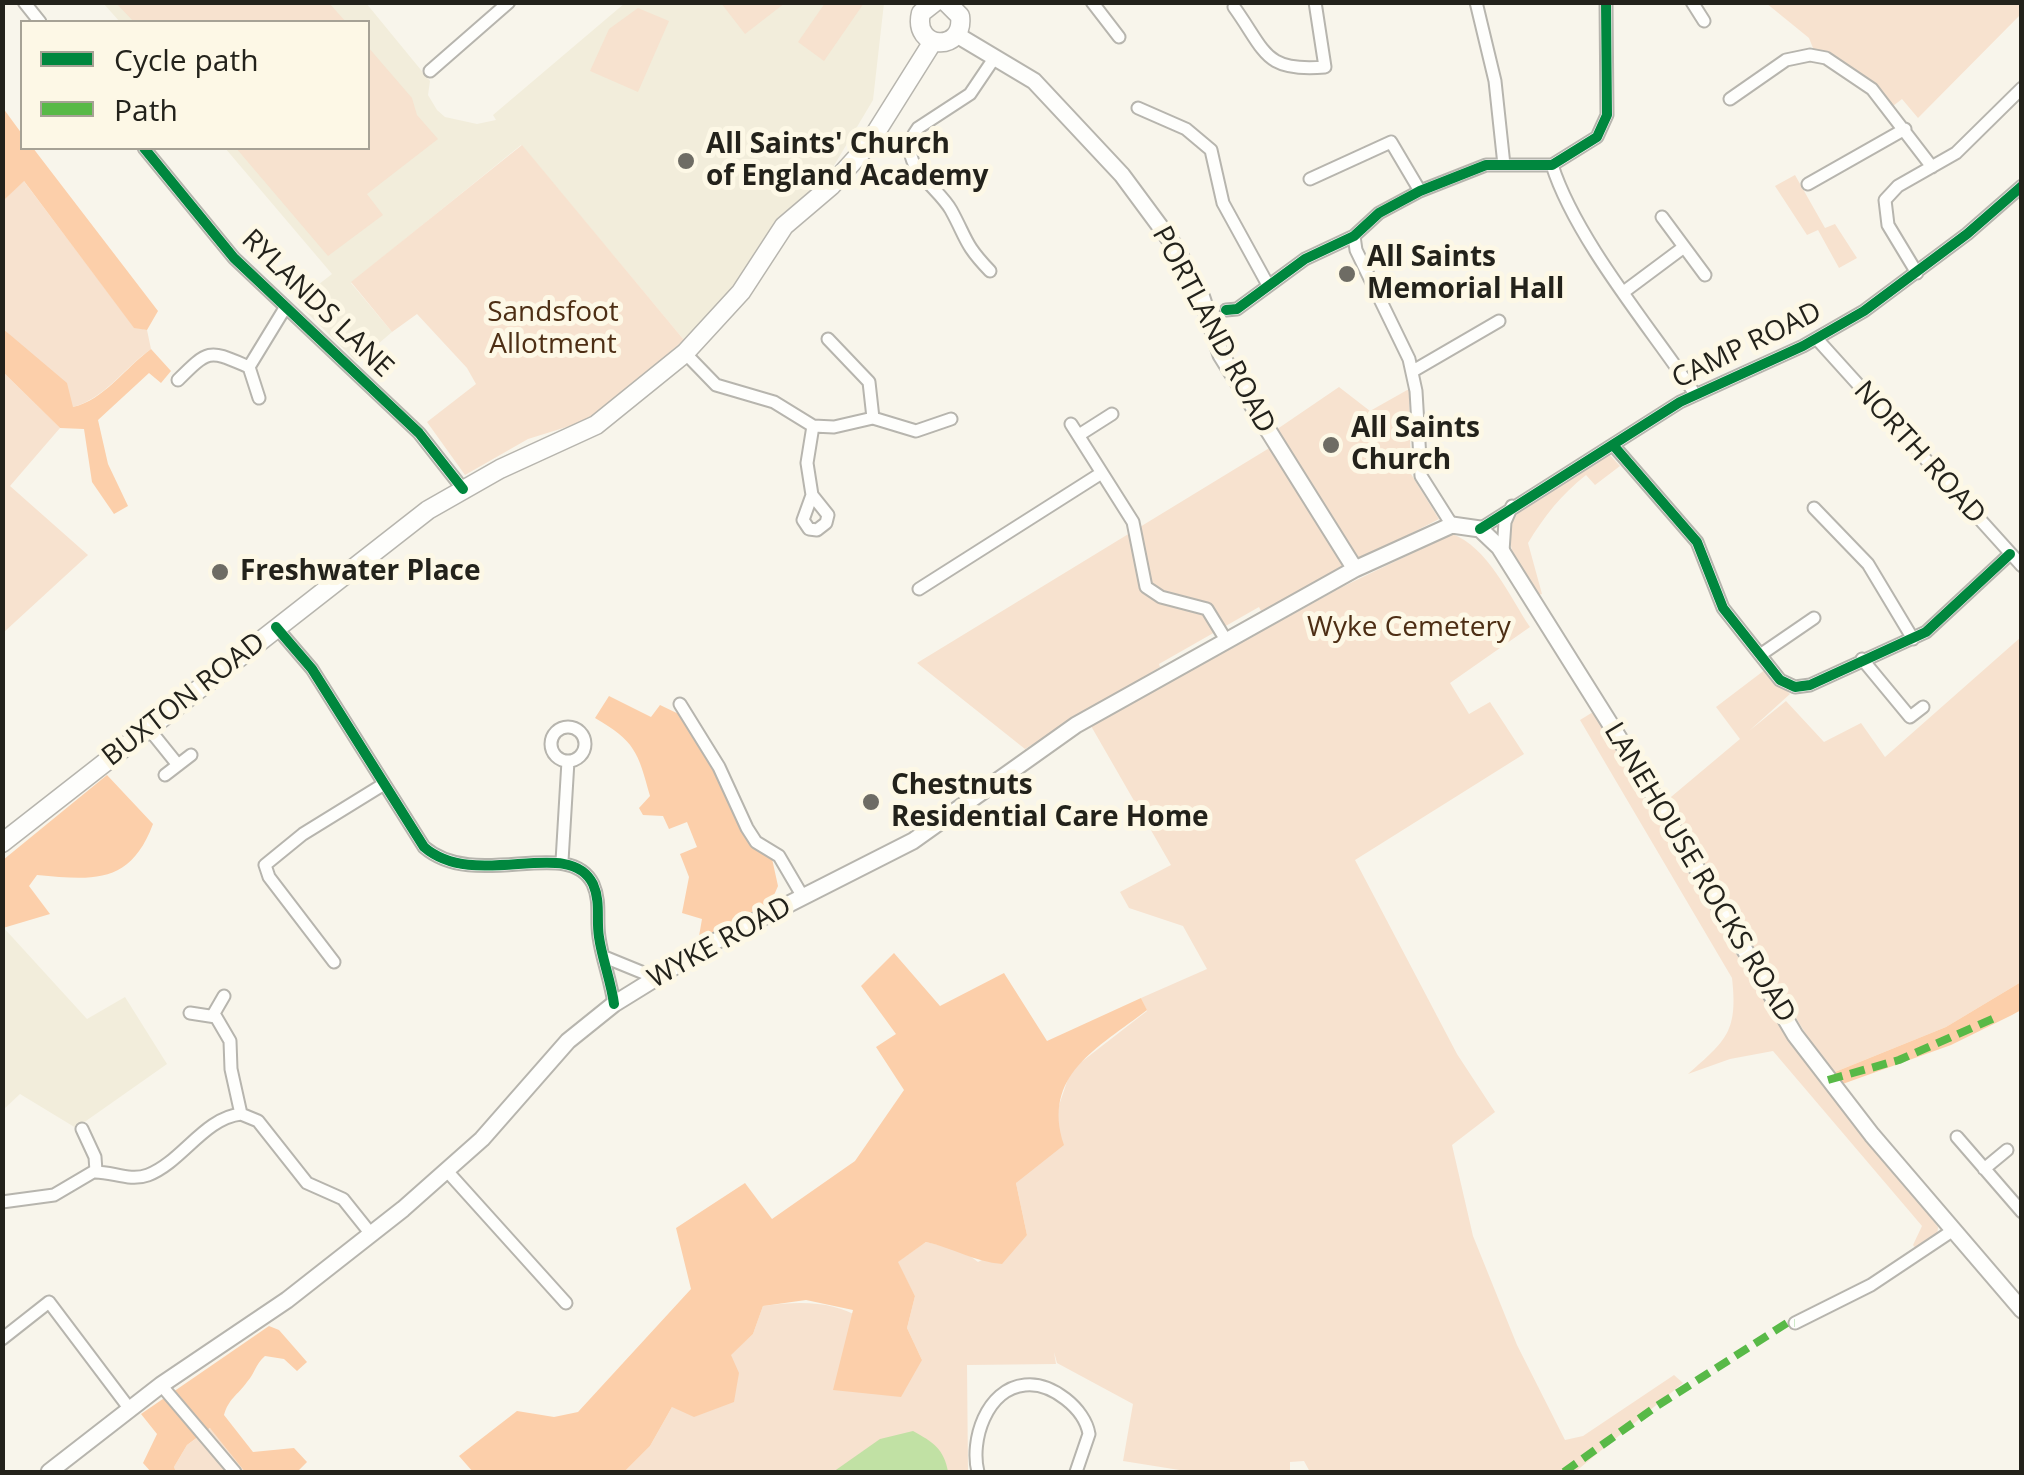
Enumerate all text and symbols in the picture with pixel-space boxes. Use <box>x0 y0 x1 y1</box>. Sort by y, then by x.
legend <box>20 20 370 150</box>
text: Cycle path <box>114 39 259 80</box>
text: Path <box>114 89 178 130</box>
place label: All Saints' Church of England Academy <box>706 128 989 194</box>
marker: All Saints' Church of England Academy <box>675 150 697 172</box>
street label: PORTLAND ROAD <box>1144 221 1282 439</box>
street label: RYLANDS LANE <box>234 223 400 385</box>
place label: All Saints Memorial Hall <box>1367 241 1564 307</box>
marker: All Saints Memorial Hall <box>1336 263 1358 285</box>
street label: CAMP ROAD <box>1667 295 1827 397</box>
park label: Sandsfoot Allotment <box>487 296 619 362</box>
street label: NORTH ROAD <box>1846 375 1992 531</box>
place label: All Saints Church <box>1351 412 1480 478</box>
marker: All Saints Church <box>1320 434 1342 456</box>
place label: Freshwater Place <box>240 555 480 589</box>
marker: Freshwater Place <box>209 561 231 583</box>
park label: Wyke Cemetery <box>1307 611 1511 645</box>
street label: BUXTON ROAD <box>96 626 272 774</box>
street label: LANEHOUSE ROCKS ROAD <box>1596 717 1802 1029</box>
place label: Chestnuts Residential Care Home <box>891 769 1209 835</box>
marker: Chestnuts Residential Care Home <box>860 791 882 813</box>
street label: WYKE ROAD <box>643 890 797 996</box>

